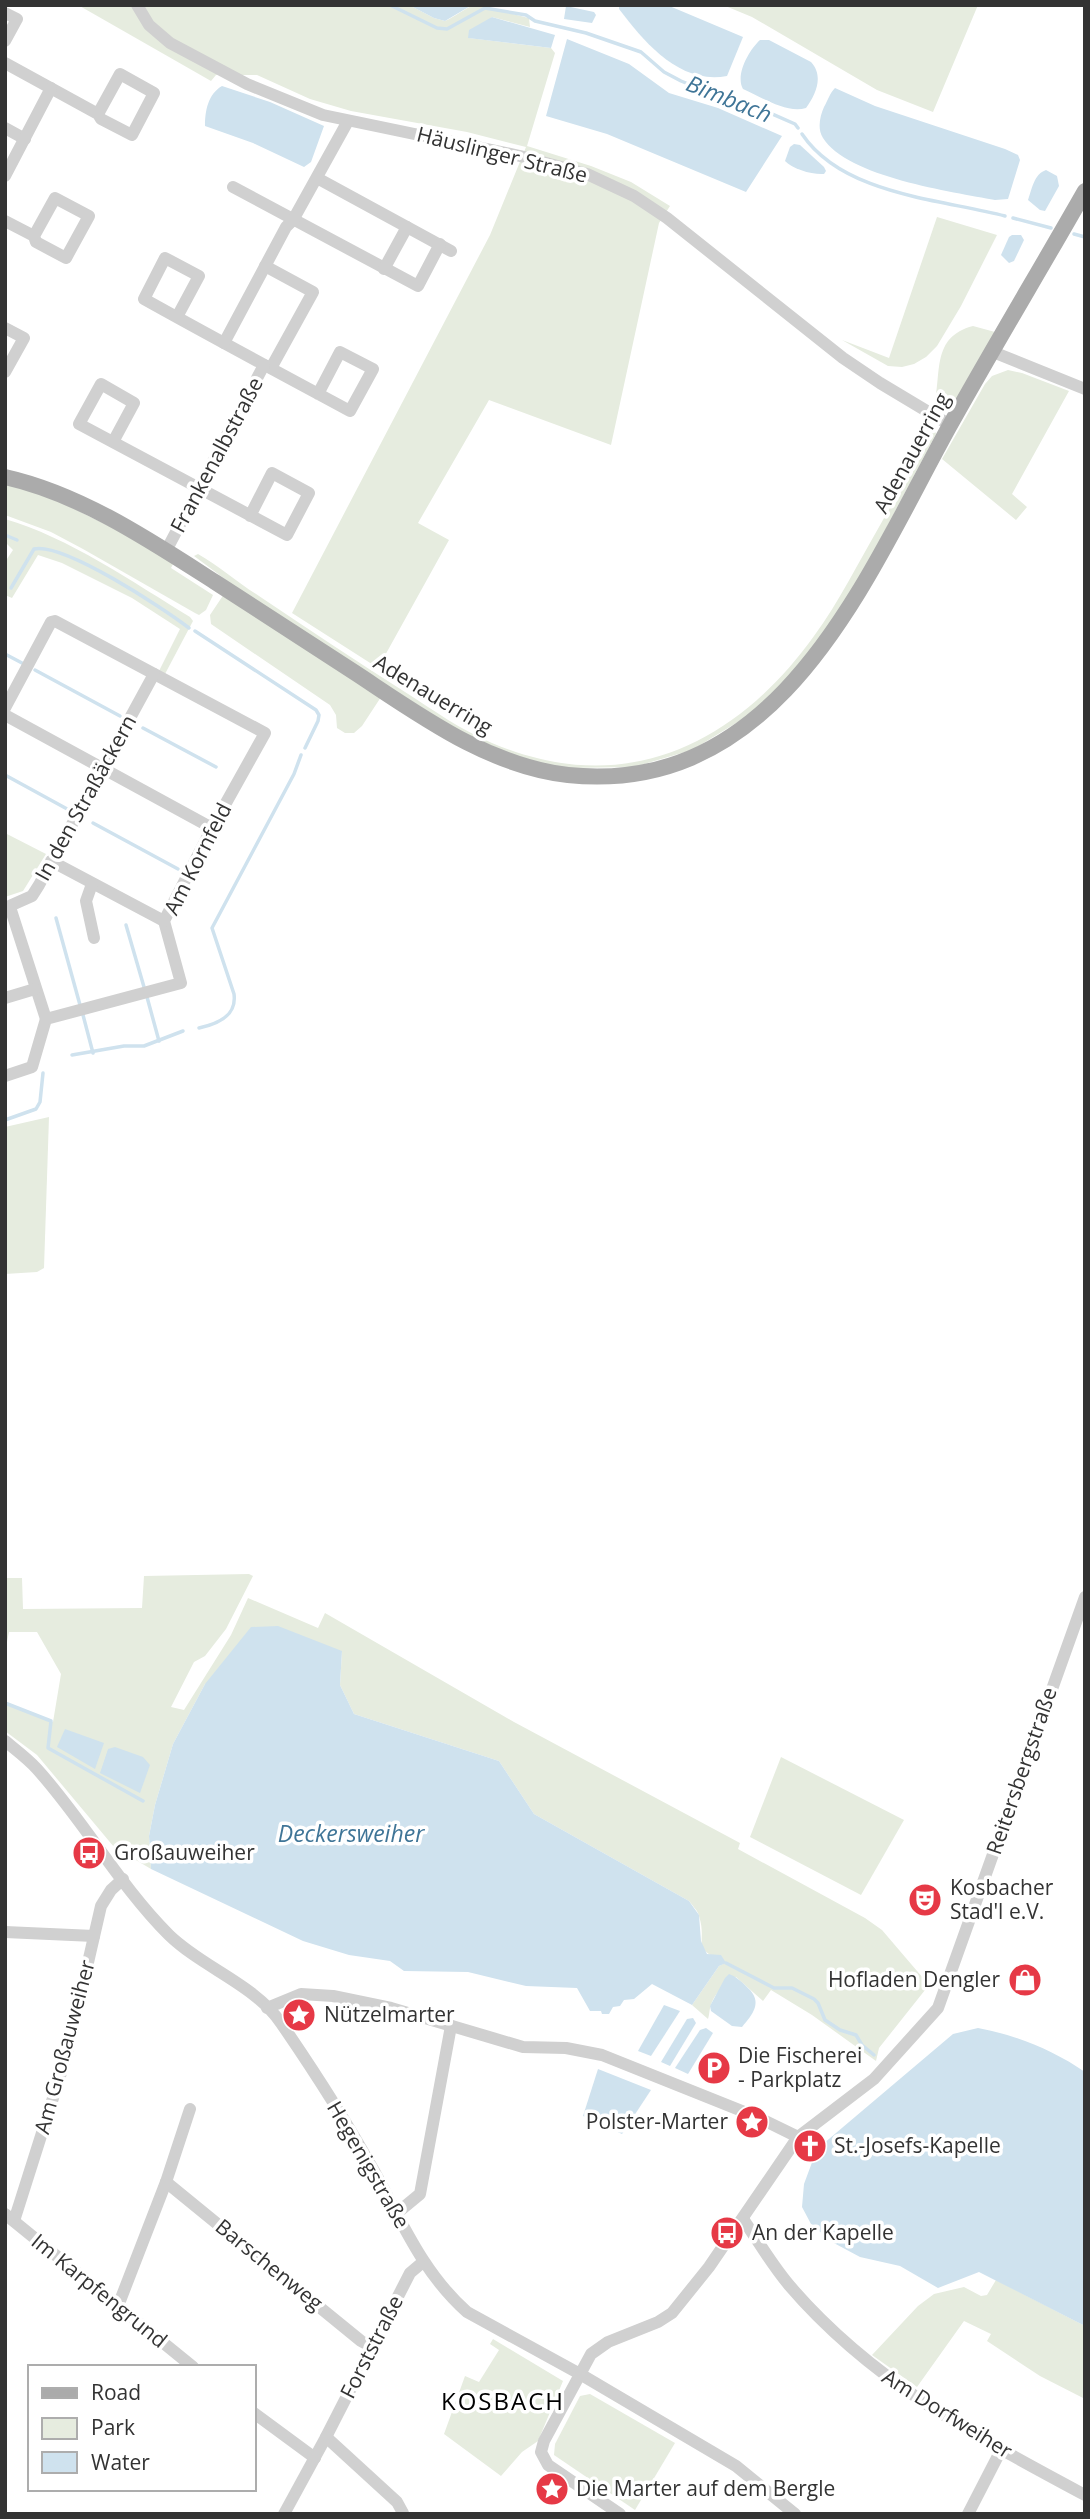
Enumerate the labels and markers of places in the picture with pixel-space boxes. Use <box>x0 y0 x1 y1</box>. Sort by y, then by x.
bus stop icon: Großauweiher <box>70 1834 108 1872</box>
place label: Großauweiher <box>114 1838 255 1866</box>
place label: Kosbacher Stad'l e.V. <box>950 1873 1054 1925</box>
theatre icon: Kosbacher Stad'l e.V. <box>906 1881 944 1919</box>
shop icon: Hofladen Dengler <box>1006 1961 1044 1999</box>
place label: Hofladen Dengler <box>828 1965 1000 1993</box>
place icon: Nützelmarter <box>280 1996 318 2034</box>
place label: Nützelmarter <box>324 2000 455 2028</box>
place label: Die Fischerei - Parkplatz <box>738 2041 862 2093</box>
parking icon: Die Fischerei - Parkplatz <box>695 2049 733 2087</box>
place icon: Polster-Marter <box>733 2103 771 2141</box>
place label: Polster-Marter <box>586 2107 728 2135</box>
church icon: St.-Josefs-Kapelle <box>791 2127 829 2165</box>
place label: St.-Josefs-Kapelle <box>834 2131 1001 2159</box>
bus stop icon: An der Kapelle <box>708 2214 746 2252</box>
place label: An der Kapelle <box>752 2218 894 2246</box>
place icon: Die Marter auf dem Bergle <box>533 2470 571 2508</box>
place label: Die Marter auf dem Bergle <box>576 2474 835 2502</box>

